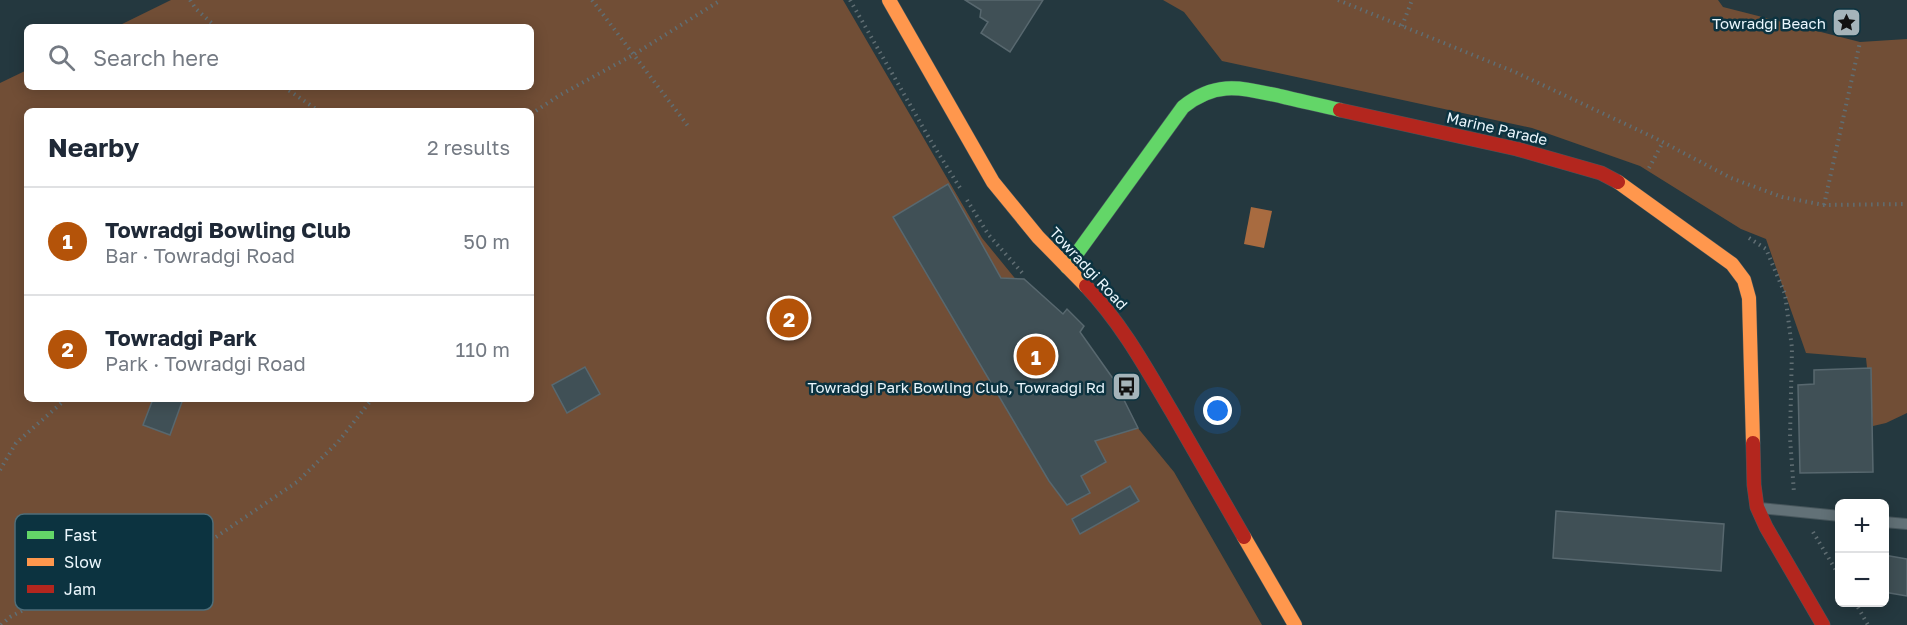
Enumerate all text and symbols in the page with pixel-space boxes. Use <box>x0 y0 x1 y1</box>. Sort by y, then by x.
place icon: Towradgi Beach <box>1831 7 1863 39</box>
place label: Towradgi Beach <box>1712 14 1826 32</box>
search box <box>24 24 534 90</box>
icon: search <box>45 41 78 74</box>
text: Search here <box>93 44 219 71</box>
street label: Marine Parade <box>1445 108 1550 148</box>
text: Nearby <box>48 132 139 163</box>
text: 2 results <box>427 135 510 159</box>
text: Towradgi Bowling Club <box>105 216 351 243</box>
street label: Towradgi Road <box>1046 223 1132 313</box>
text: 1 <box>62 229 73 253</box>
text: 50 m <box>463 229 510 253</box>
text: Bar · Towradgi Road <box>105 243 295 267</box>
pin: 2 <box>770 296 808 340</box>
text: Towradgi Park <box>105 324 257 351</box>
pin: 1 <box>1016 334 1056 378</box>
text: 2 <box>61 337 74 361</box>
text: 110 m <box>456 337 510 361</box>
text: Park · Towradgi Road <box>105 351 306 375</box>
bus stop icon: Towradgi Park Bowling Club, Towradgi Rd <box>1110 371 1142 403</box>
place label: Towradgi Park Bowling Club, Towradgi Rd <box>807 378 1105 396</box>
your location <box>1203 396 1232 425</box>
map controls <box>1835 499 1889 607</box>
button: + <box>1835 499 1889 553</box>
legend <box>15 514 213 610</box>
text: Fast <box>64 525 97 545</box>
text: Slow <box>64 552 102 572</box>
button: − <box>1835 553 1889 607</box>
text: Jam <box>64 579 96 599</box>

